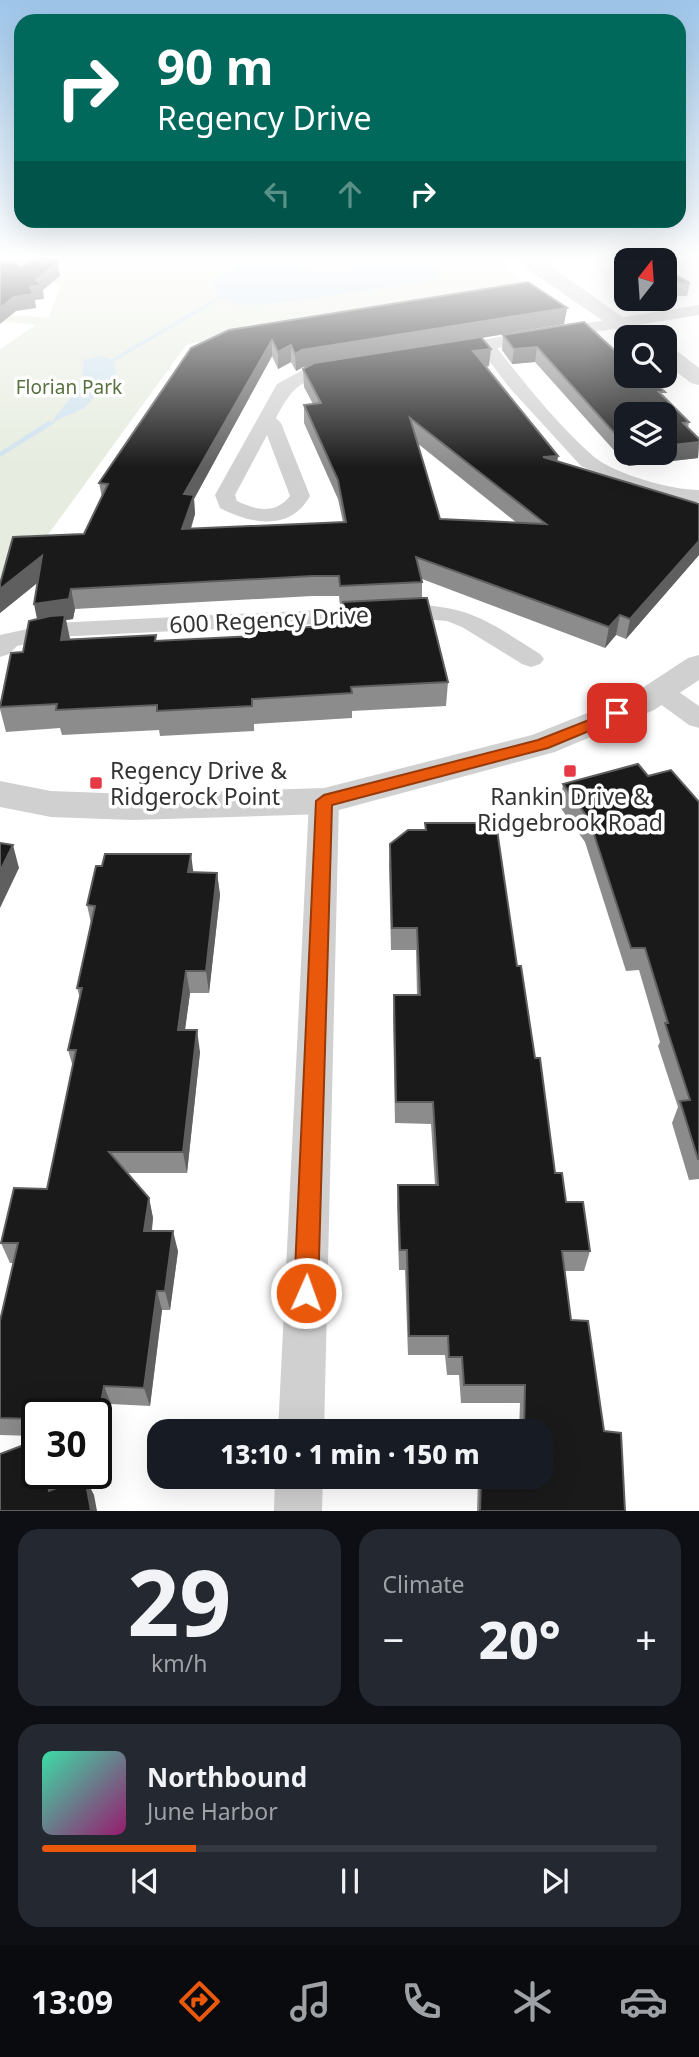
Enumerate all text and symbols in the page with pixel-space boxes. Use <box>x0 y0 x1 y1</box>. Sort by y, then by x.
text: 90 m <box>157 33 274 99</box>
icon: right <box>42 42 133 133</box>
text: Regency Drive <box>157 96 372 139</box>
icon: left <box>258 175 296 213</box>
icon: ahead <box>331 175 369 213</box>
icon: right <box>404 175 442 213</box>
north arrow <box>614 248 677 312</box>
map controls <box>614 248 677 465</box>
button: search <box>614 325 677 388</box>
park label: Florian Park <box>16 374 122 400</box>
button: layers <box>614 402 677 465</box>
street label: 600 Regency Drive <box>168 598 370 640</box>
pin <box>587 683 647 743</box>
icon: arrive <box>598 694 636 732</box>
place label: Regency Drive & Ridgerock Point <box>110 754 287 812</box>
marker: Rankin Drive & Ridgebrook Road <box>562 763 578 779</box>
marker: Regency Drive & Ridgerock Point <box>88 775 104 791</box>
place label: Rankin Drive & Ridgebrook Road <box>477 780 663 838</box>
position arrow <box>269 1256 343 1330</box>
speed limit sign: 30 <box>21 1398 112 1489</box>
text: 13:10 · 1 min · 150 m <box>220 1436 480 1472</box>
text: 29 <box>127 1539 231 1663</box>
text: Climate <box>383 1568 465 1600</box>
text: 20° <box>479 1603 561 1674</box>
text: − <box>383 1613 404 1665</box>
text: + <box>635 1613 657 1665</box>
text: km/h <box>151 1647 208 1679</box>
text: Northbound <box>147 1759 307 1795</box>
text: June Harbor <box>147 1795 278 1827</box>
icon: previous <box>126 1862 164 1900</box>
icon: pause <box>331 1862 369 1900</box>
icon: next <box>536 1862 574 1900</box>
icon: directions <box>175 1977 224 2026</box>
icon: music <box>286 1977 335 2026</box>
icon: phone <box>397 1977 446 2026</box>
icon: climate <box>508 1977 557 2026</box>
icon: car <box>619 1977 668 2026</box>
text: 13:09 <box>31 1980 113 2023</box>

